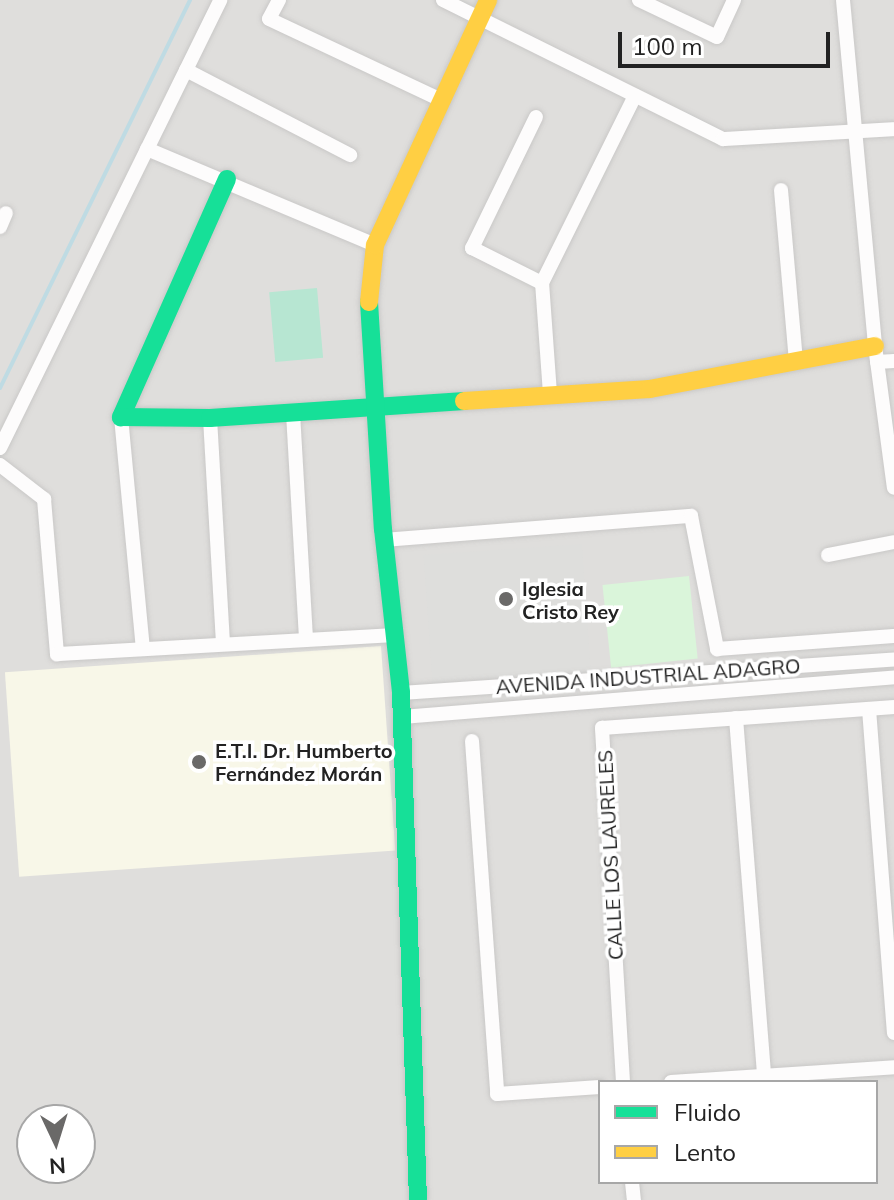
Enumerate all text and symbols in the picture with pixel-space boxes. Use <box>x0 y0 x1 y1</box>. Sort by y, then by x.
scale bar <box>622 16 834 66</box>
text: 100 m <box>632 31 703 61</box>
place label: Iglesia Cristo Rey <box>522 576 619 623</box>
marker: Iglesia Cristo Rey <box>497 590 515 608</box>
street label: AVENIDA INDUSTRIAL ADAGRO <box>495 653 801 699</box>
place label: E.T.I. Dr. Humberto Fernández Morán <box>215 738 392 785</box>
street label: CALLE LOS LAURELES <box>593 749 627 961</box>
marker: E.T.I. Dr. Humberto Fernández Morán <box>190 753 208 771</box>
legend <box>598 1080 878 1184</box>
text: Fluido <box>674 1097 741 1127</box>
north arrow <box>16 1104 96 1184</box>
text: Lento <box>674 1137 736 1167</box>
text: N <box>48 1151 67 1180</box>

